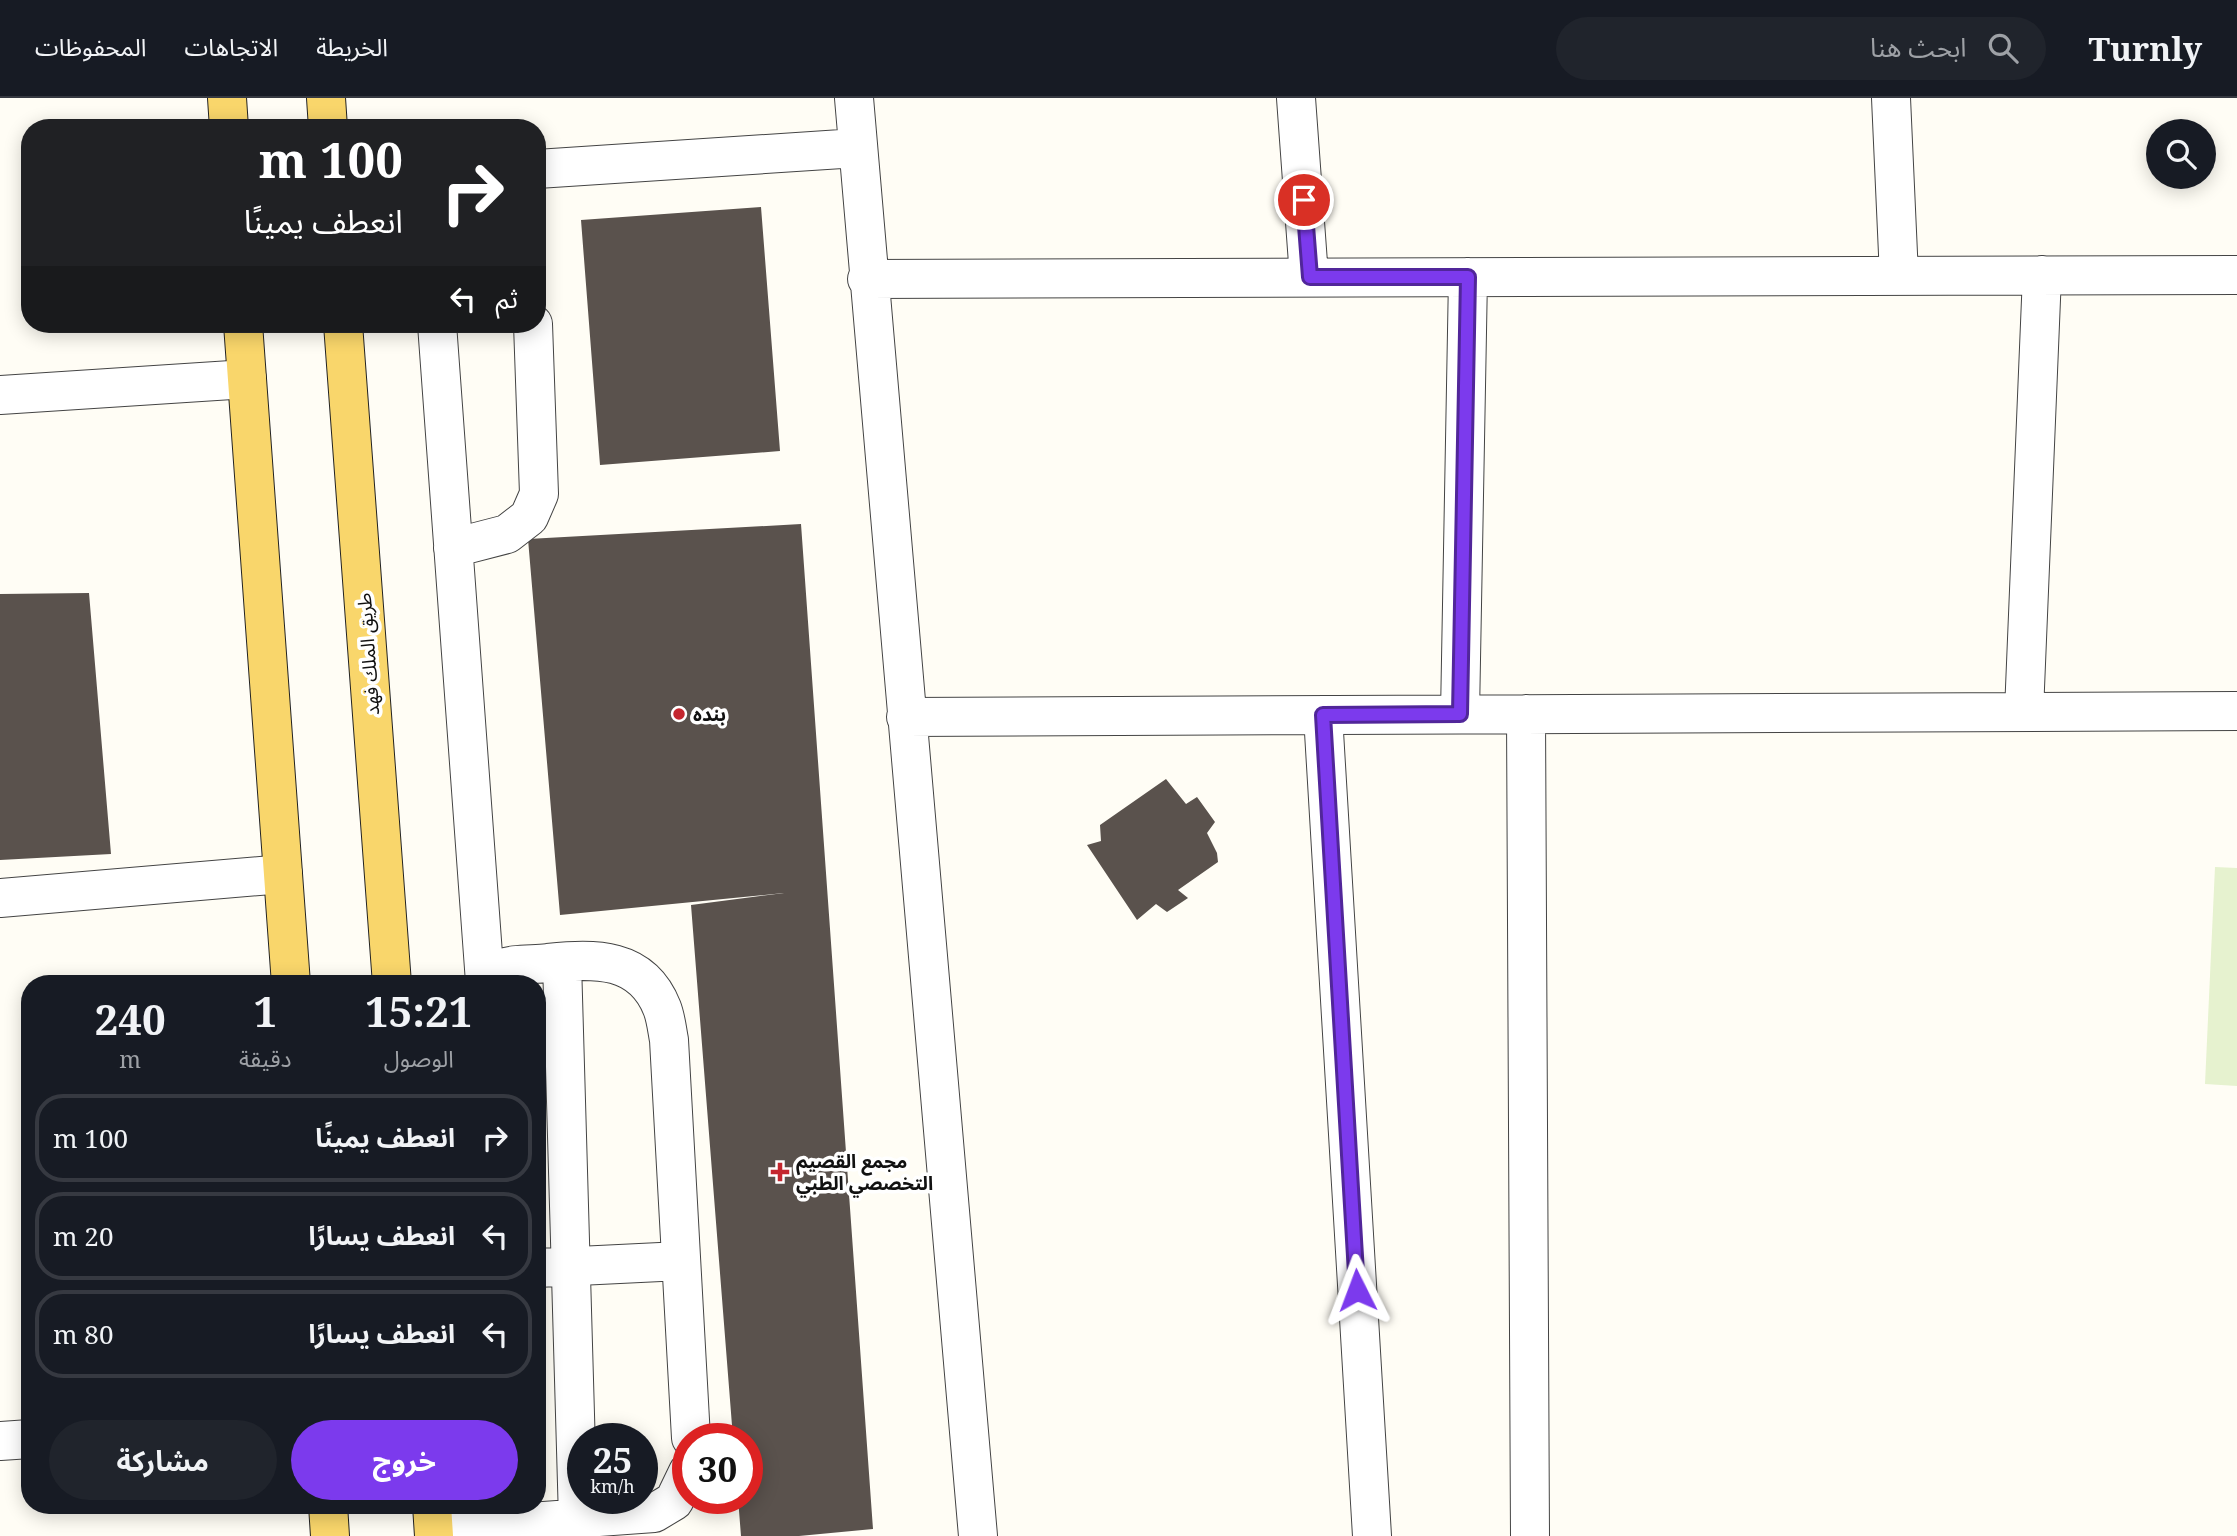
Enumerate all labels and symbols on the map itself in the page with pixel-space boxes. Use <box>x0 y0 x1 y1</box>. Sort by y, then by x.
pin <box>1274 170 1334 230</box>
street label: طريق الملك فهد <box>351 592 385 716</box>
place label: بنده <box>693 701 726 727</box>
marker: بنده <box>671 706 687 722</box>
place label: مجمع القصيم التخصصي الطبي <box>796 1148 933 1198</box>
marker: مجمع القصيم التخصصي الطبي <box>770 1162 790 1182</box>
position arrow <box>1320 1253 1394 1327</box>
speed limit sign: 30 <box>672 1423 763 1514</box>

